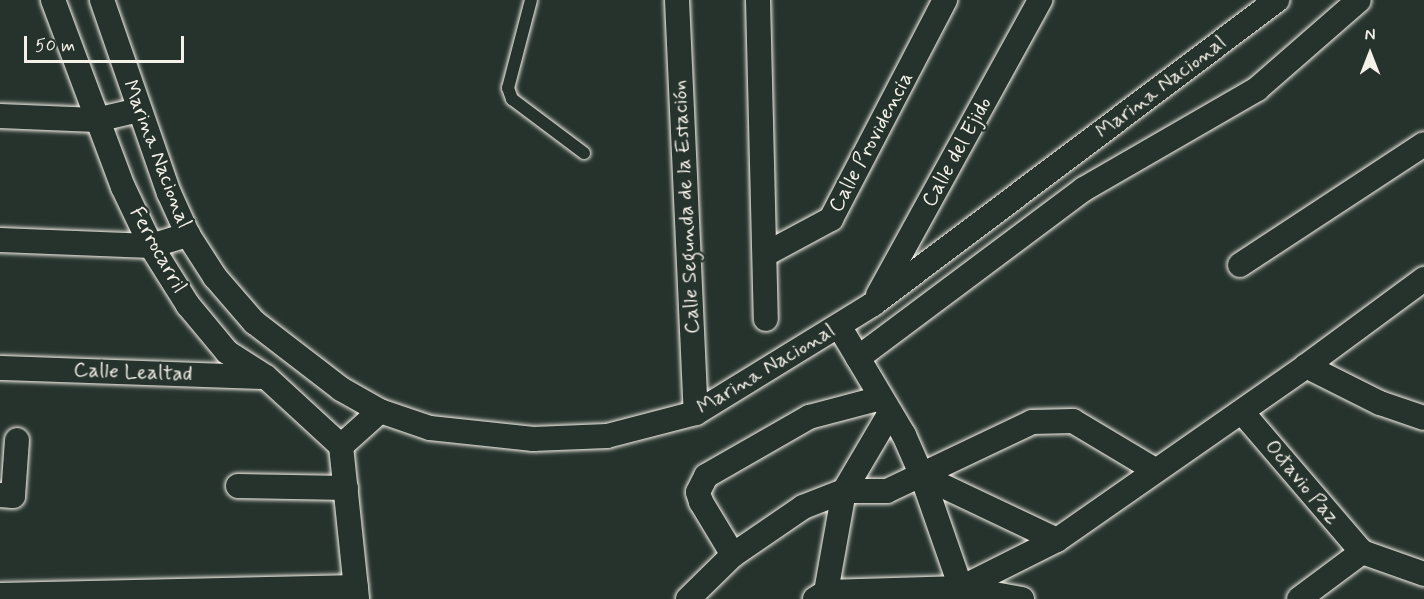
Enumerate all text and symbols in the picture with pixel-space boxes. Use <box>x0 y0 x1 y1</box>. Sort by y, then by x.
scale bar <box>27 24 188 62</box>
north arrow <box>1340 24 1400 84</box>
text: N <box>1365 25 1375 46</box>
street label: Marina Nacional <box>1091 30 1231 144</box>
text: 50 m <box>35 34 75 58</box>
street label: Calle Providencia <box>823 67 919 217</box>
street label: Marina Nacional <box>117 76 197 232</box>
street label: Calle Segunda de la Estación <box>667 80 705 334</box>
street label: Calle del Ejido <box>916 91 998 213</box>
street label: Ferrocarril <box>124 202 192 298</box>
street label: Marina Nacional <box>692 318 840 420</box>
street label: Calle Lealtad <box>72 357 194 387</box>
street label: Octavio Paz <box>1259 434 1345 530</box>

